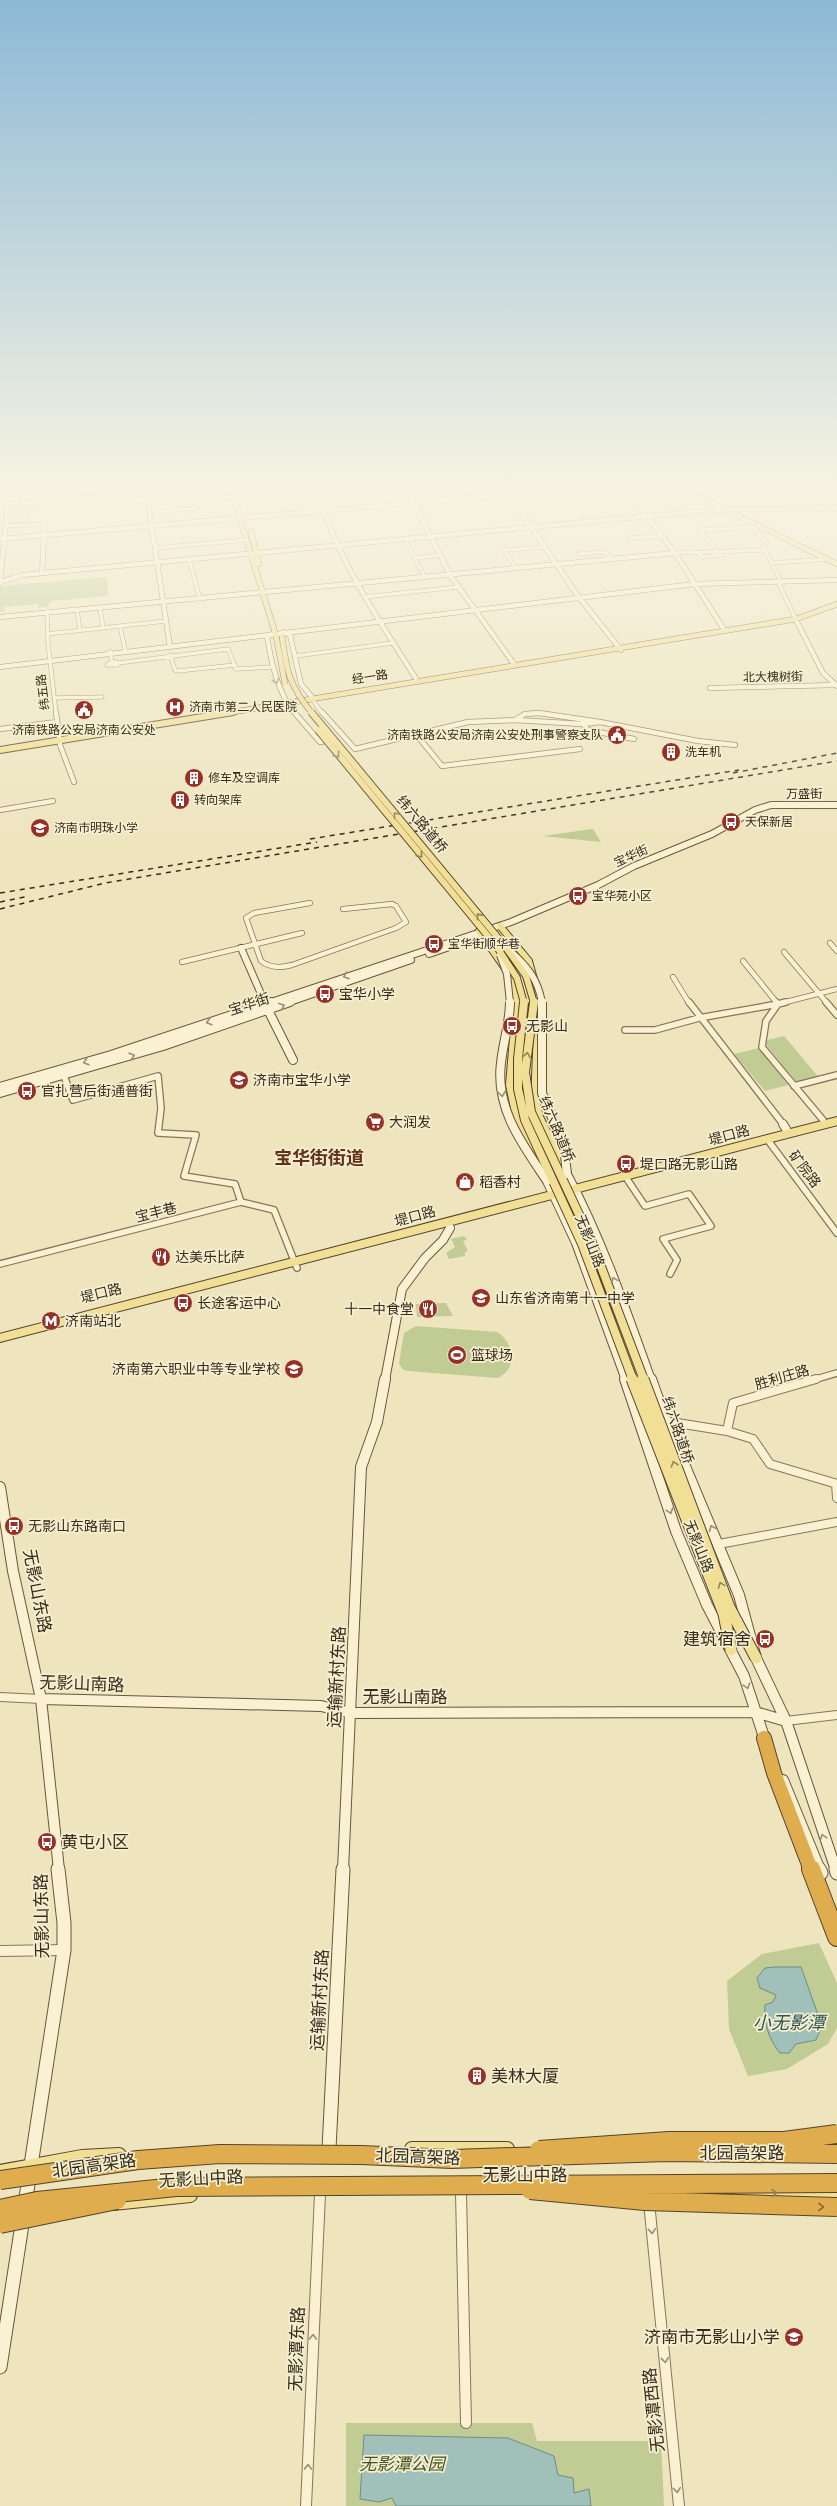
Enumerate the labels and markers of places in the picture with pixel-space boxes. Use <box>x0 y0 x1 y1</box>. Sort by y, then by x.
hospital icon: 济南市第二人民医院 <box>164 696 186 718</box>
public building icon: 济南铁路公安局济南公安处 <box>73 699 95 721</box>
place label: 济南市第二人民医院 <box>189 700 297 714</box>
place label: 济南铁路公安局济南公安处 <box>12 723 156 737</box>
public building icon: 济南铁路公安局济南公安处刑事警察支队 <box>606 724 628 746</box>
place label: 济南铁路公安局济南公安处刑事警察支队 <box>387 728 603 742</box>
building icon: 洗车机 <box>660 741 682 763</box>
place label: 洗车机 <box>685 745 721 759</box>
building icon: 修车及空调库 <box>183 767 205 789</box>
place label: 修车及空调库 <box>208 771 280 785</box>
building icon: 转向架库 <box>169 789 191 811</box>
place label: 转向架库 <box>194 793 242 807</box>
bus stop icon: 天保新居 <box>720 811 742 833</box>
place label: 天保新居 <box>745 815 793 829</box>
school or university icon: 济南市明珠小学 <box>29 817 51 839</box>
place label: 济南市明珠小学 <box>54 821 138 835</box>
bus stop icon: 宝华苑小区 <box>567 885 589 907</box>
place label: 宝华苑小区 <box>592 889 652 903</box>
bus stop icon: 宝华街顺华巷 <box>423 933 445 955</box>
place label: 宝华街顺华巷 <box>448 937 520 951</box>
bus stop icon: 宝华小学 <box>314 983 336 1005</box>
place label: 宝华小学 <box>339 986 395 1002</box>
bus stop icon: 无影山 <box>501 1015 523 1037</box>
place label: 无影山 <box>526 1018 568 1034</box>
school or university icon: 济南市宝华小学 <box>228 1069 250 1091</box>
place label: 济南市宝华小学 <box>253 1072 351 1088</box>
bus stop icon: 官扎营后街通普街 <box>16 1080 38 1102</box>
place label: 官扎营后街通普街 <box>41 1083 153 1099</box>
supermarket icon: 大润发 <box>364 1111 386 1133</box>
place label: 大润发 <box>389 1114 431 1130</box>
bus stop icon: 堤口路无影山路 <box>615 1153 637 1175</box>
place label: 堤口路无影山路 <box>640 1156 738 1172</box>
shop icon: 稻香村 <box>454 1171 476 1193</box>
place label: 稻香村 <box>479 1174 521 1190</box>
restaurant icon: 达美乐比萨 <box>150 1246 172 1268</box>
place label: 达美乐比萨 <box>175 1249 245 1265</box>
school or university icon: 山东省济南第十一中学 <box>470 1287 492 1309</box>
place label: 山东省济南第十一中学 <box>495 1290 635 1306</box>
bus stop icon: 长途客运中心 <box>172 1292 194 1314</box>
place label: 长途客运中心 <box>197 1295 281 1311</box>
restaurant icon: 十一中食堂 <box>417 1298 439 1320</box>
place label: 十一中食堂 <box>344 1301 414 1317</box>
metro station icon: 济南站北 <box>40 1310 62 1332</box>
place label: 济南站北 <box>65 1313 121 1329</box>
sports icon: 篮球场 <box>446 1344 468 1366</box>
place label: 篮球场 <box>471 1347 513 1363</box>
school or university icon: 济南第六职业中等专业学校 <box>283 1358 305 1380</box>
place label: 济南第六职业中等专业学校 <box>112 1361 280 1377</box>
bus stop icon: 无影山东路南口 <box>3 1515 25 1537</box>
place label: 无影山东路南口 <box>28 1518 126 1534</box>
bus stop icon: 建筑宿舍 <box>754 1628 776 1650</box>
place label: 建筑宿舍 <box>683 1630 751 1649</box>
bus stop icon: 黄屯小区 <box>36 1831 58 1853</box>
place label: 黄屯小区 <box>61 1833 129 1852</box>
building icon: 美林大厦 <box>466 2065 488 2087</box>
place label: 美林大厦 <box>491 2067 559 2086</box>
school or university icon: 济南市无影山小学 <box>783 2326 805 2348</box>
place label: 济南市无影山小学 <box>644 2328 780 2347</box>

